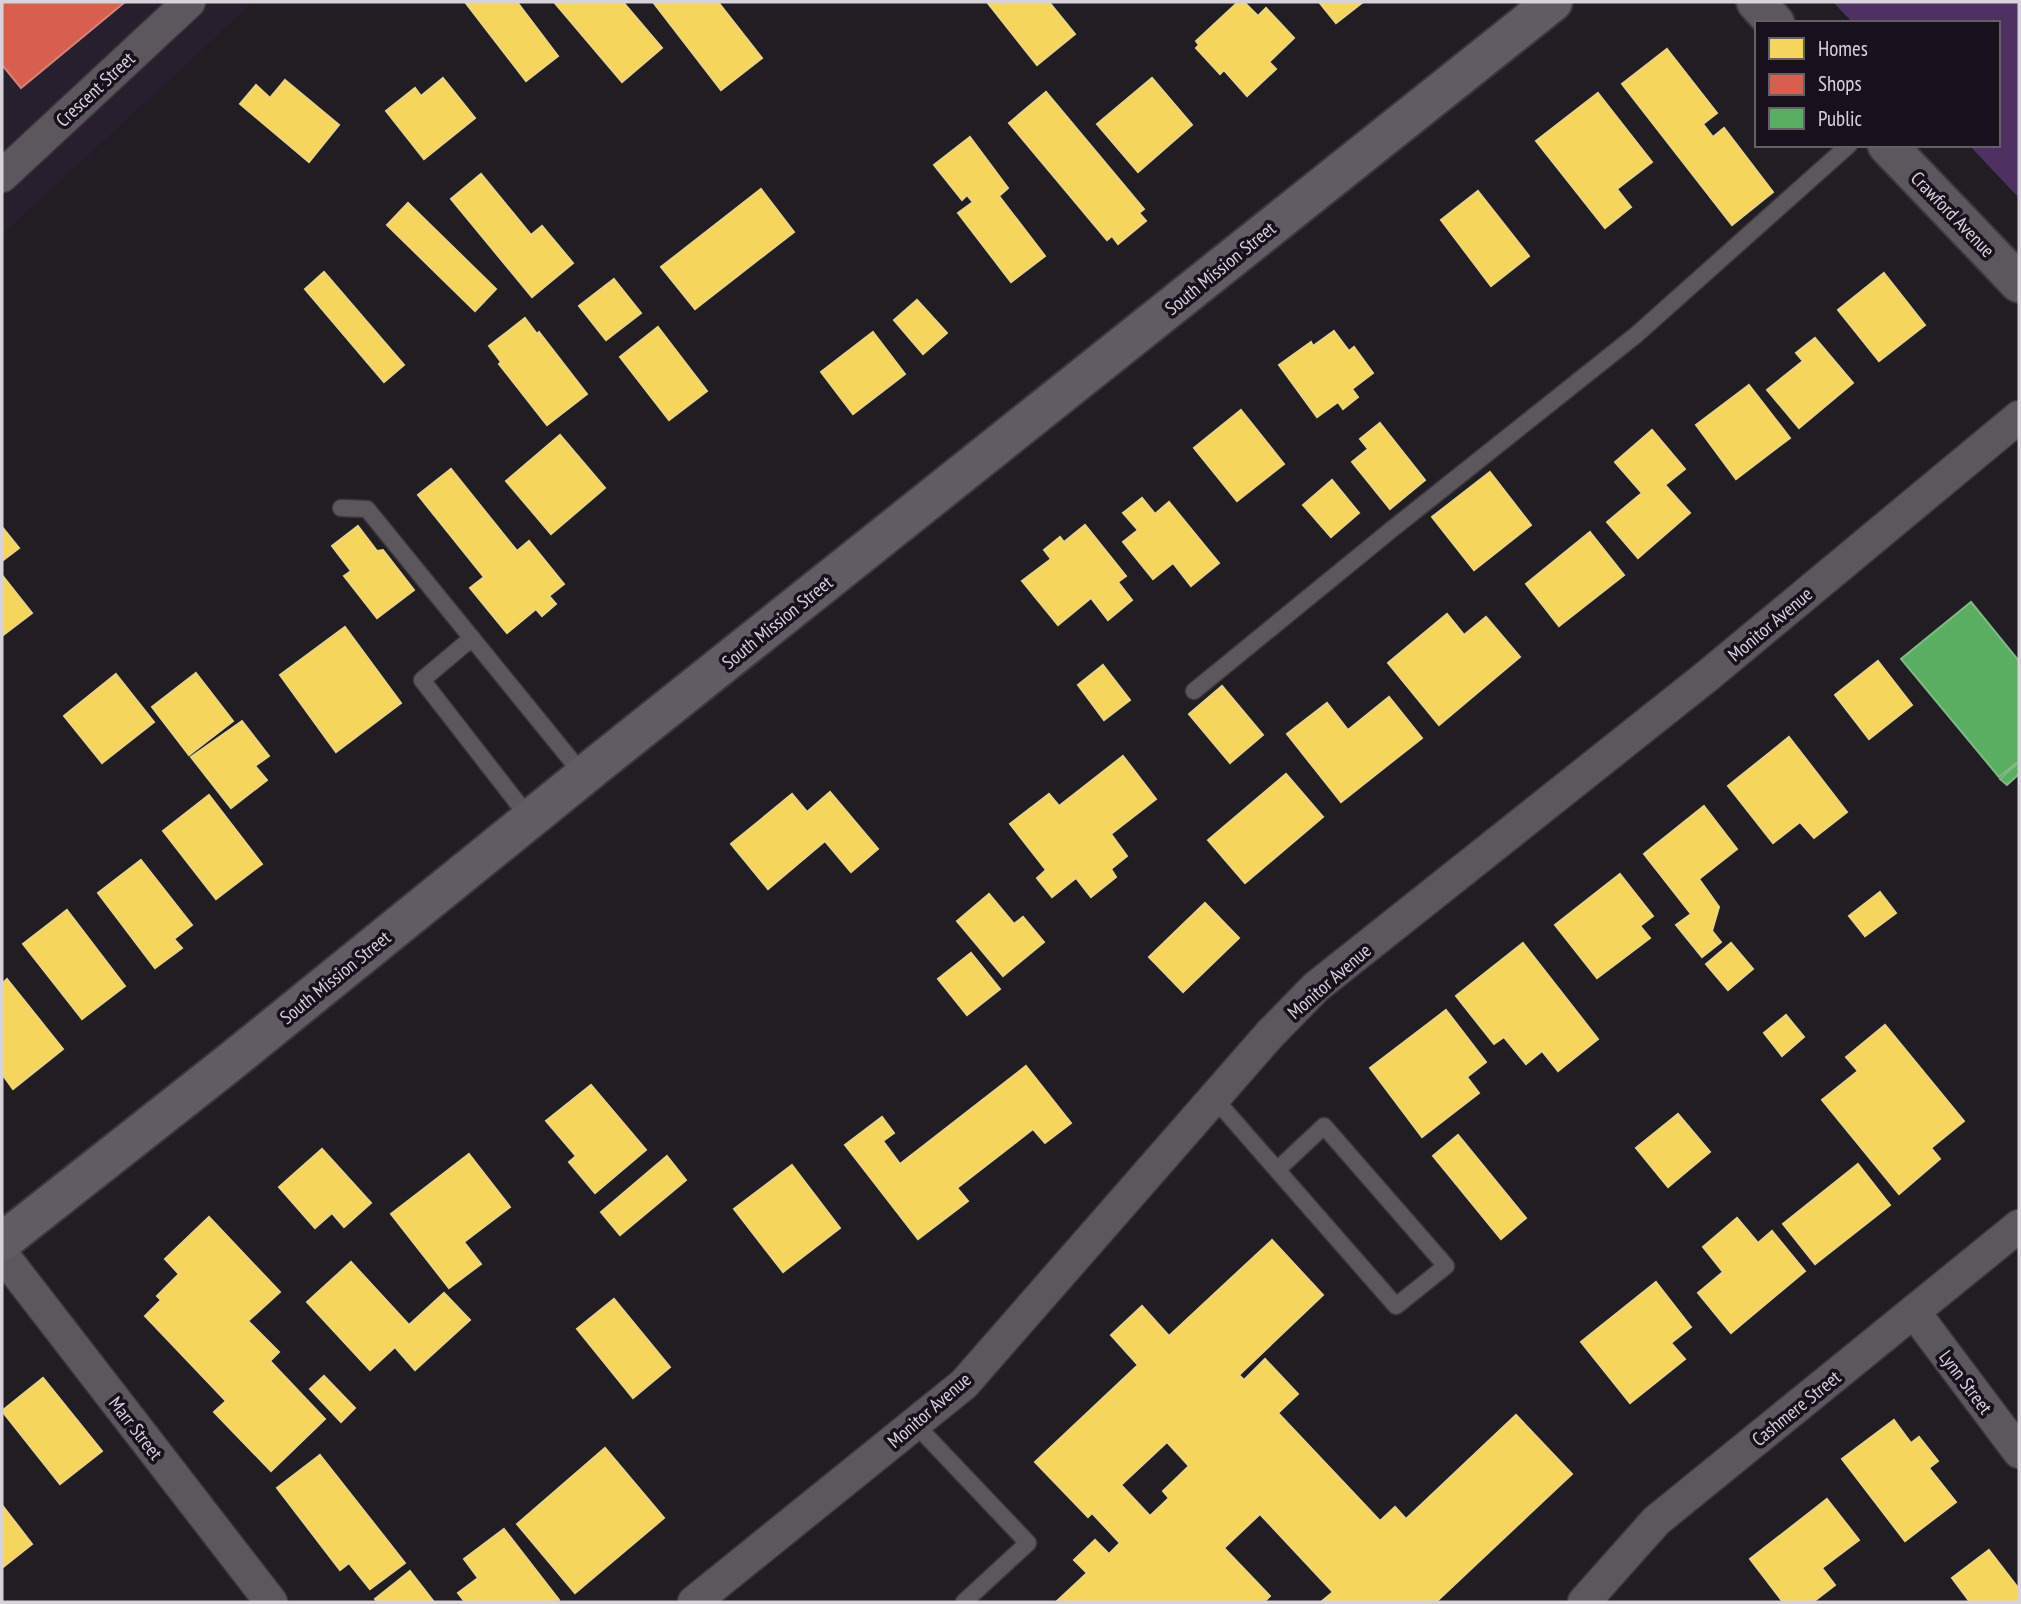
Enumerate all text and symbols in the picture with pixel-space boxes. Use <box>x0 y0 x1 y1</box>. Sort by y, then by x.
legend <box>1755 21 2000 147</box>
text: Homes <box>1818 35 1868 62</box>
street label: Crescent Street <box>51 46 140 132</box>
text: Shops <box>1818 70 1862 97</box>
text: Public <box>1818 105 1863 132</box>
street label: Crawford Avenue <box>1906 166 2000 262</box>
street label: South Mission Street <box>1160 216 1281 320</box>
street label: South Mission Street <box>717 570 838 674</box>
street label: Monitor Avenue <box>1723 582 1817 666</box>
street label: South Mission Street <box>275 925 396 1029</box>
street label: Monitor Avenue <box>1282 938 1376 1024</box>
street label: Lynn Street <box>1934 1345 1998 1419</box>
street label: Cashmere Street <box>1747 1364 1846 1451</box>
street label: Monitor Avenue <box>882 1367 976 1453</box>
street label: Marr Street <box>104 1392 169 1465</box>

